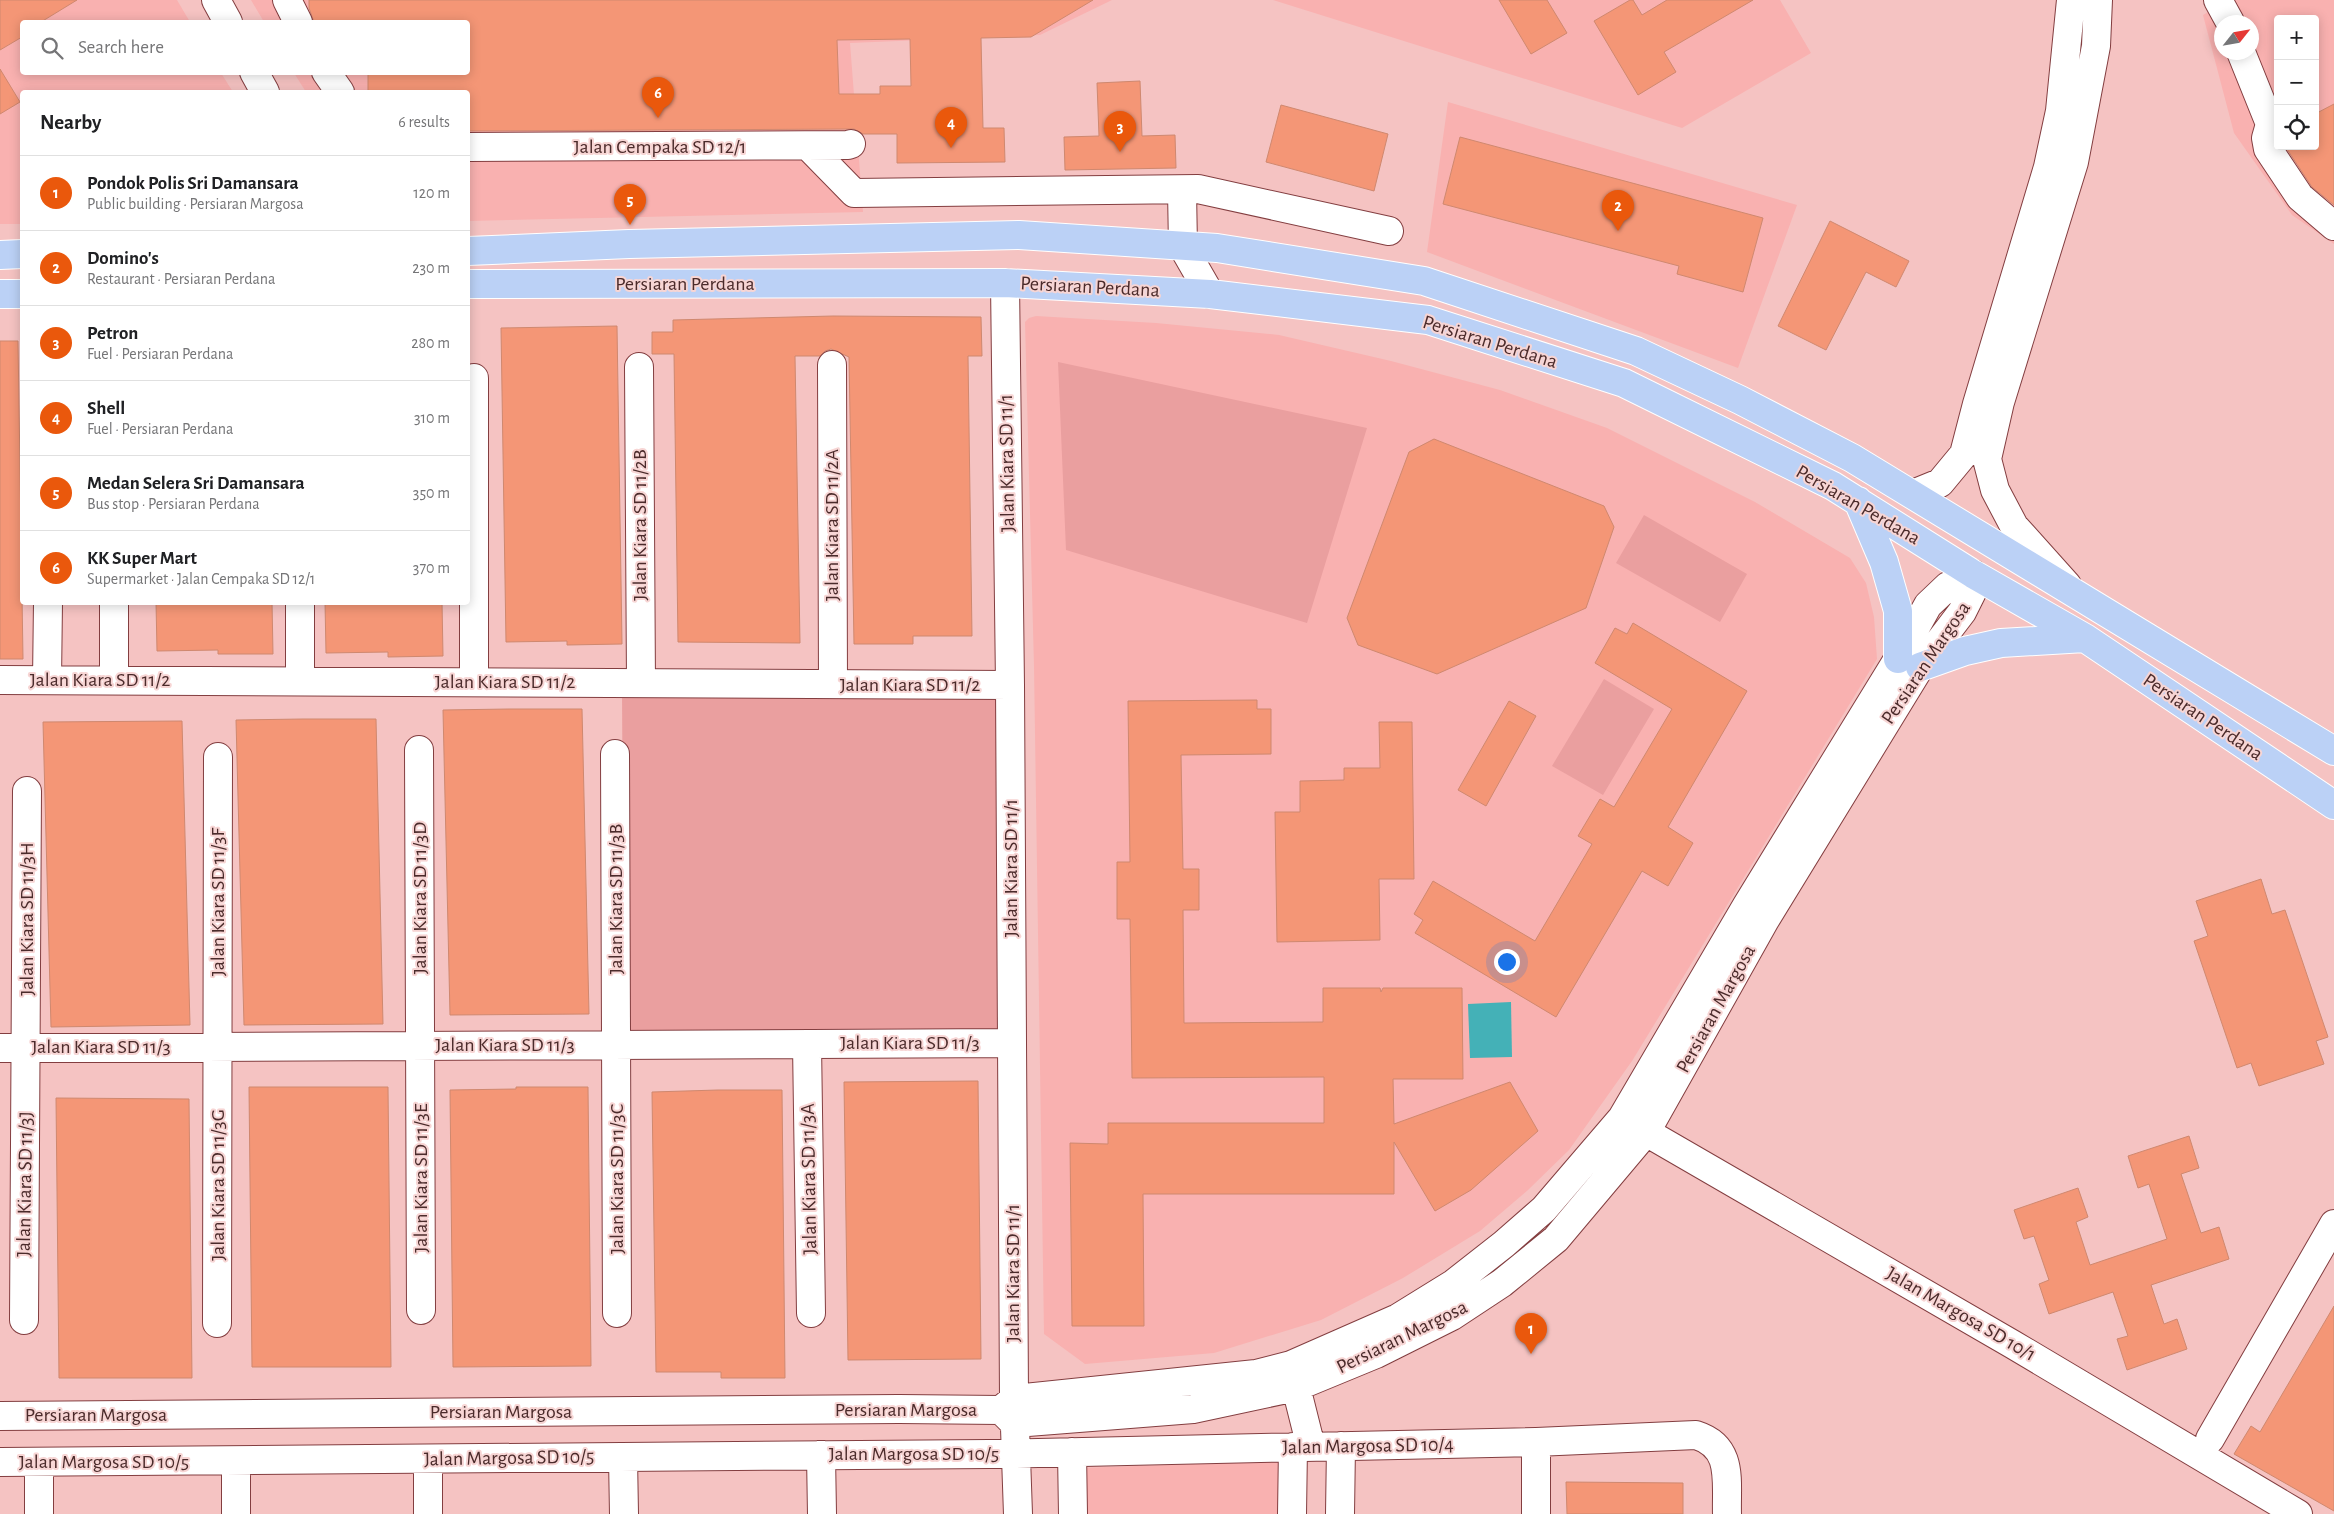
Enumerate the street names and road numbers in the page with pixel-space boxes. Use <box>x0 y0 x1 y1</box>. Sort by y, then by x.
street label: Jalan Cempaka SD 12/1 <box>574 137 746 157</box>
street label: Persiaran Perdana <box>1020 273 1160 301</box>
street label: Persiaran Perdana <box>615 274 755 294</box>
street label: Persiaran Perdana <box>1420 312 1560 372</box>
street label: Jalan Kiara SD 11/1 <box>996 394 1018 532</box>
street label: Jalan Kiara SD 11/2B <box>630 449 650 601</box>
street label: Jalan Kiara SD 11/2A <box>822 449 842 601</box>
street label: Persiaran Perdana <box>1793 461 1923 549</box>
street label: Persiaran Margosa <box>1878 598 1974 728</box>
street label: Jalan Kiara SD 11/2 <box>30 670 170 690</box>
street label: Persiaran Perdana <box>2140 670 2266 764</box>
street label: Jalan Kiara SD 11/2 <box>435 672 575 692</box>
street label: Jalan Kiara SD 11/2 <box>840 675 980 695</box>
street label: Jalan Kiara SD 11/1 <box>1001 799 1021 937</box>
street label: Jalan Kiara SD 11/3D <box>410 822 430 974</box>
street label: Jalan Kiara SD 11/3B <box>606 824 626 974</box>
street label: Jalan Kiara SD 11/3F <box>208 828 228 976</box>
street label: Jalan Kiara SD 11/3H <box>17 842 37 996</box>
street label: Persiaran Margosa <box>1673 942 1759 1076</box>
street label: Jalan Kiara SD 11/3 <box>840 1033 980 1053</box>
street label: Jalan Kiara SD 11/3 <box>435 1035 575 1055</box>
street label: Jalan Kiara SD 11/3 <box>31 1037 171 1057</box>
street label: Jalan Kiara SD 11/3E <box>411 1103 431 1253</box>
street label: Jalan Kiara SD 11/3A <box>798 1103 820 1255</box>
street label: Jalan Kiara SD 11/3C <box>607 1104 627 1254</box>
street label: Jalan Kiara SD 11/3G <box>208 1109 228 1261</box>
street label: Jalan Kiara SD 11/3J <box>14 1111 36 1257</box>
street label: Jalan Kiara SD 11/1 <box>1003 1204 1023 1342</box>
street label: Jalan Margosa SD 10/1 <box>1883 1263 2039 1365</box>
street label: Persiaran Margosa <box>1333 1297 1471 1377</box>
street label: Persiaran Margosa <box>835 1400 977 1420</box>
street label: Persiaran Margosa <box>430 1402 572 1422</box>
street label: Persiaran Margosa <box>25 1405 167 1425</box>
street label: Jalan Margosa SD 10/4 <box>1282 1435 1454 1457</box>
street label: Jalan Margosa SD 10/5 <box>829 1444 999 1464</box>
street label: Jalan Margosa SD 10/5 <box>424 1447 594 1469</box>
street label: Jalan Margosa SD 10/5 <box>19 1452 189 1472</box>

